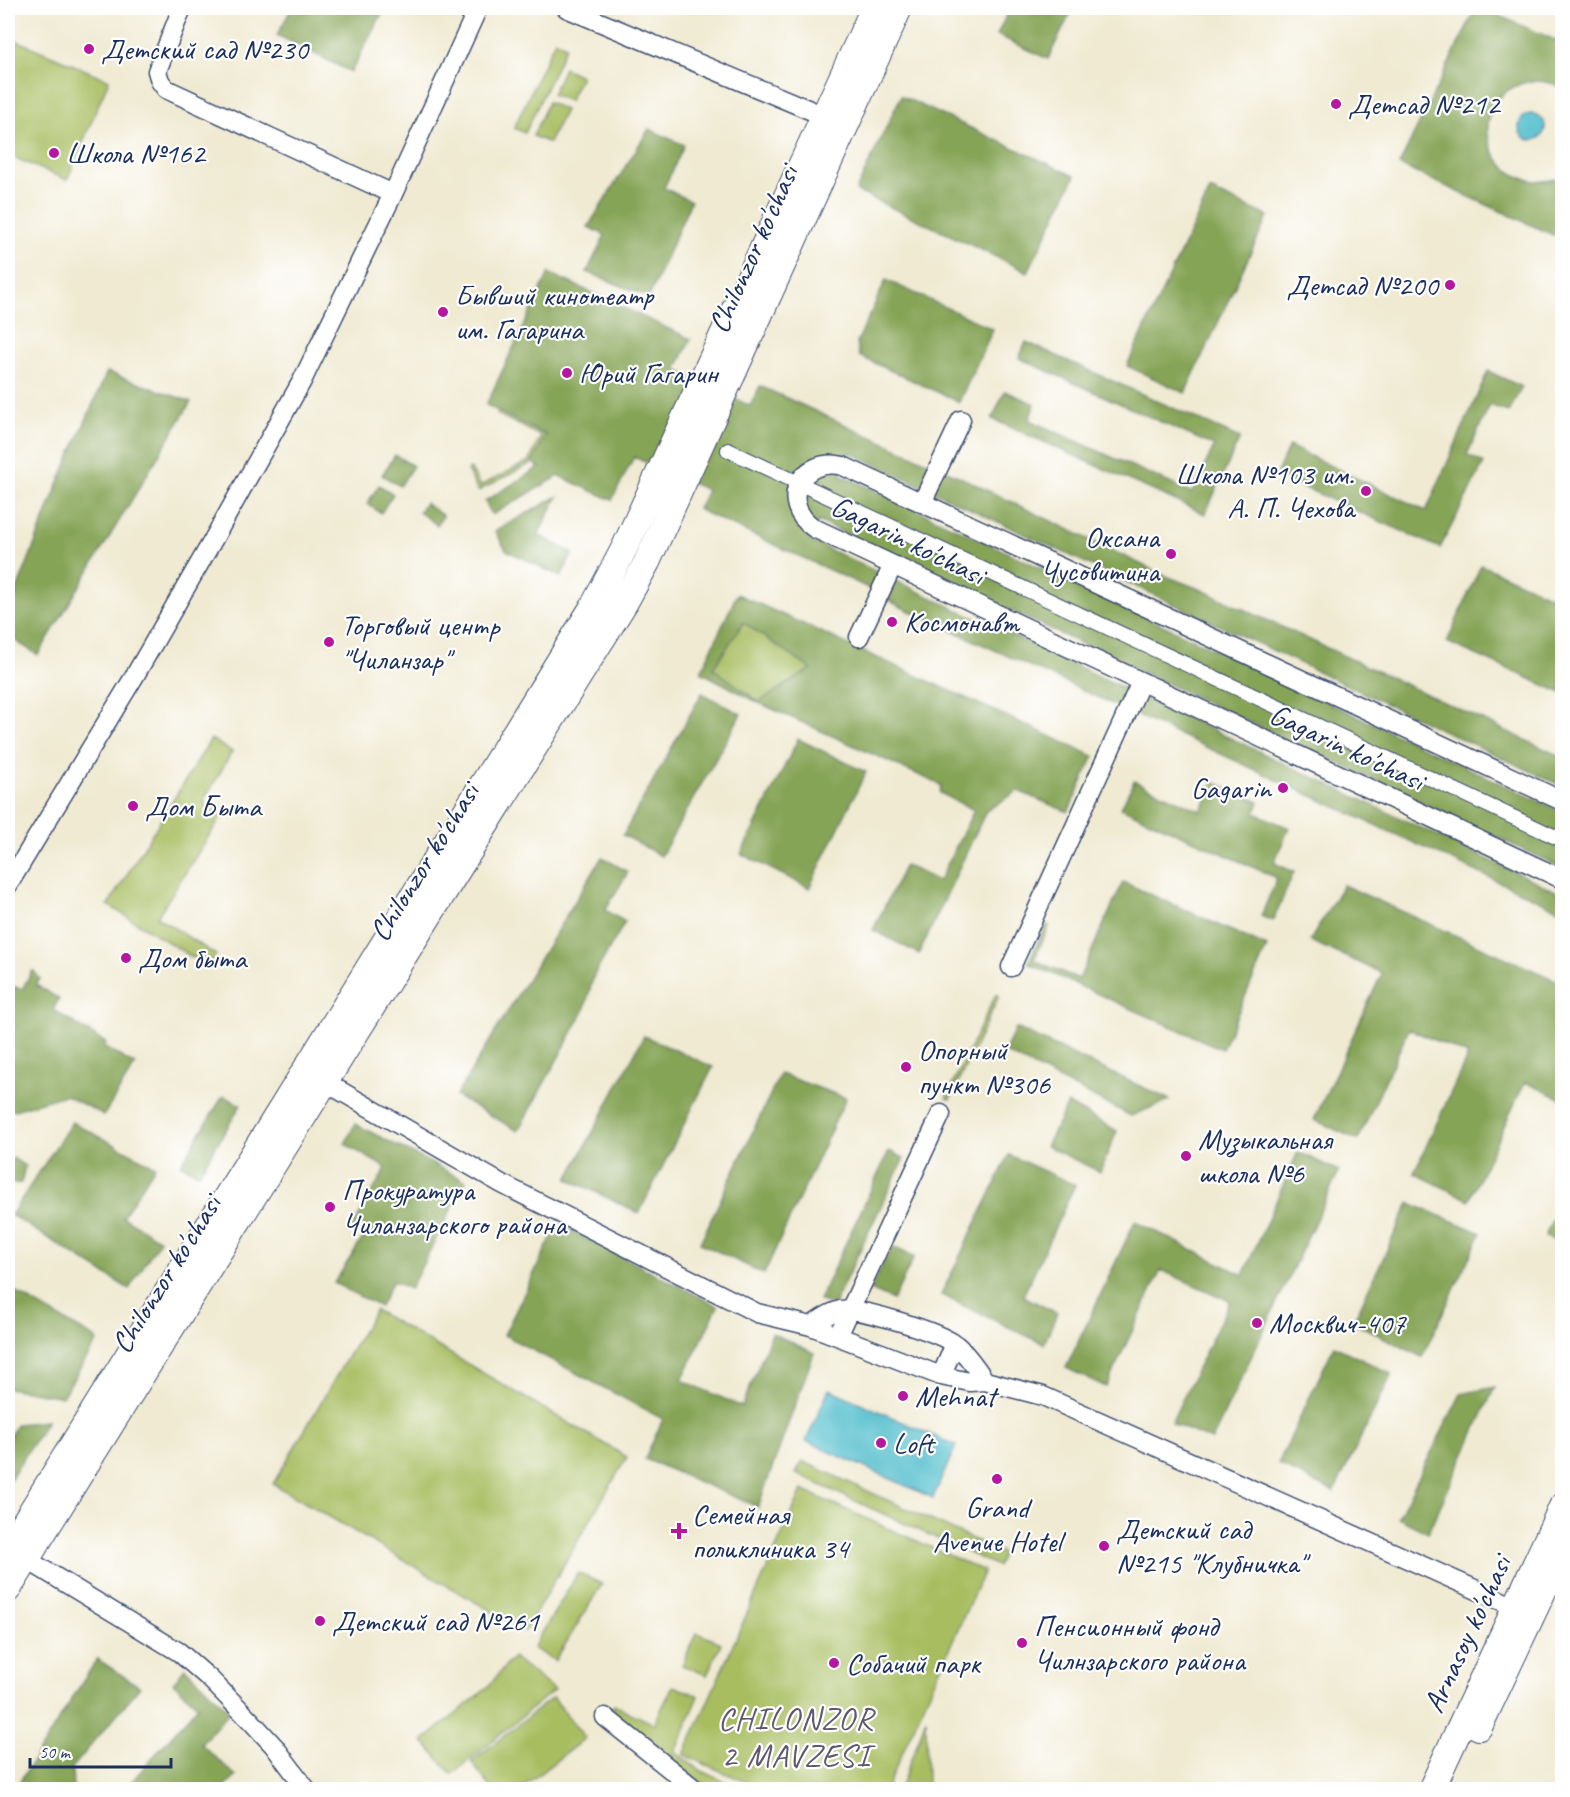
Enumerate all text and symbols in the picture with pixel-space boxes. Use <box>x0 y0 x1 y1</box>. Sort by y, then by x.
place label: Детский сад №230 <box>101 30 311 68</box>
marker: Детский сад №230 <box>82 42 96 56</box>
place label: Детсад №212 <box>1348 85 1502 123</box>
marker: Детсад №212 <box>1329 97 1343 111</box>
place label: Школа №162 <box>66 134 207 172</box>
marker: Школа №162 <box>47 146 61 160</box>
street label: Chilonzor ko'chasi <box>699 156 808 339</box>
place label: Детсад №200 <box>1286 266 1440 304</box>
place label: Бывший кинотеатр им. Гагарина <box>455 276 655 348</box>
marker: Детсад №200 <box>1443 278 1457 292</box>
marker: Бывший кинотеатр им. Гагарина <box>436 305 450 319</box>
place label: Юрий Гагарин <box>579 354 720 392</box>
marker: Юрий Гагарин <box>560 366 574 380</box>
place label: Школа №103 им. А. П. Чехова <box>1175 455 1357 527</box>
marker: Школа №103 им. А. П. Чехова <box>1359 484 1373 498</box>
street label: Gagarin ko'chasi <box>825 487 994 595</box>
place label: Оксана Чусовитина <box>1040 518 1161 590</box>
marker: Оксана Чусовитина <box>1164 547 1178 561</box>
place label: Космонавт <box>904 603 1021 641</box>
place label: Торговый центр "Чиланзар" <box>341 606 501 678</box>
marker: Космонавт <box>885 615 899 629</box>
marker: Торговый центр "Чиланзар" <box>322 635 336 649</box>
street label: Gagarin ko'chasi <box>1264 695 1433 801</box>
place label: Gagarin <box>1191 769 1272 807</box>
street label: Chilonzor ko'chasi <box>360 773 489 948</box>
marker: Gagarin <box>1276 781 1290 795</box>
place label: Дом Быта <box>145 787 263 825</box>
marker: Дом Быта <box>126 799 140 813</box>
place label: Дом быта <box>138 939 248 977</box>
marker: Дом быта <box>119 951 133 965</box>
place label: Опорный пункт №306 <box>918 1031 1052 1103</box>
marker: Опорный пункт №306 <box>899 1060 913 1074</box>
place label: Mузыкальная школа №6 <box>1198 1120 1334 1192</box>
marker: Mузыкальная школа №6 <box>1179 1149 1193 1163</box>
place label: Прокуратура Чиланзарского района <box>342 1171 568 1243</box>
street label: Chilonzor ko'chasi <box>102 1185 231 1360</box>
marker: Прокуратура Чиланзарского района <box>323 1200 337 1214</box>
place label: Москвич-407 <box>1269 1304 1407 1342</box>
marker: Москвич-407 <box>1250 1316 1264 1330</box>
place label: Mehnat <box>915 1377 1000 1415</box>
marker: Mehnat <box>896 1389 910 1403</box>
place label: Loft <box>893 1424 936 1462</box>
marker: Loft <box>874 1436 888 1450</box>
marker: Grand Avenue Hotel <box>990 1472 1004 1486</box>
place label: Grand Avenue Hotel <box>933 1488 1066 1560</box>
place label: Семейная поликлиника 34 <box>692 1495 851 1567</box>
place label: Детский сад №215 "Клубничка" <box>1116 1510 1311 1582</box>
marker: Семейная поликлиника 34 <box>670 1522 688 1540</box>
marker: Детский сад №215 "Клубничка" <box>1097 1539 1111 1553</box>
street label: Arnasoy ko'chasi <box>1414 1546 1521 1718</box>
place label: Детский сад №261 <box>332 1602 541 1640</box>
place label: Пенсионный фонд Чилнзарского района <box>1034 1607 1247 1679</box>
marker: Детский сад №261 <box>313 1614 327 1628</box>
marker: Пенсионный фонд Чилнзарского района <box>1015 1636 1029 1650</box>
place label: Собачий парк <box>846 1644 982 1682</box>
marker: Собачий парк <box>827 1656 841 1670</box>
district label: CHILONZOR 2 MAVZESI <box>718 1698 876 1776</box>
scale bar <box>30 1731 171 1769</box>
text: 50 m <box>39 1741 72 1763</box>

